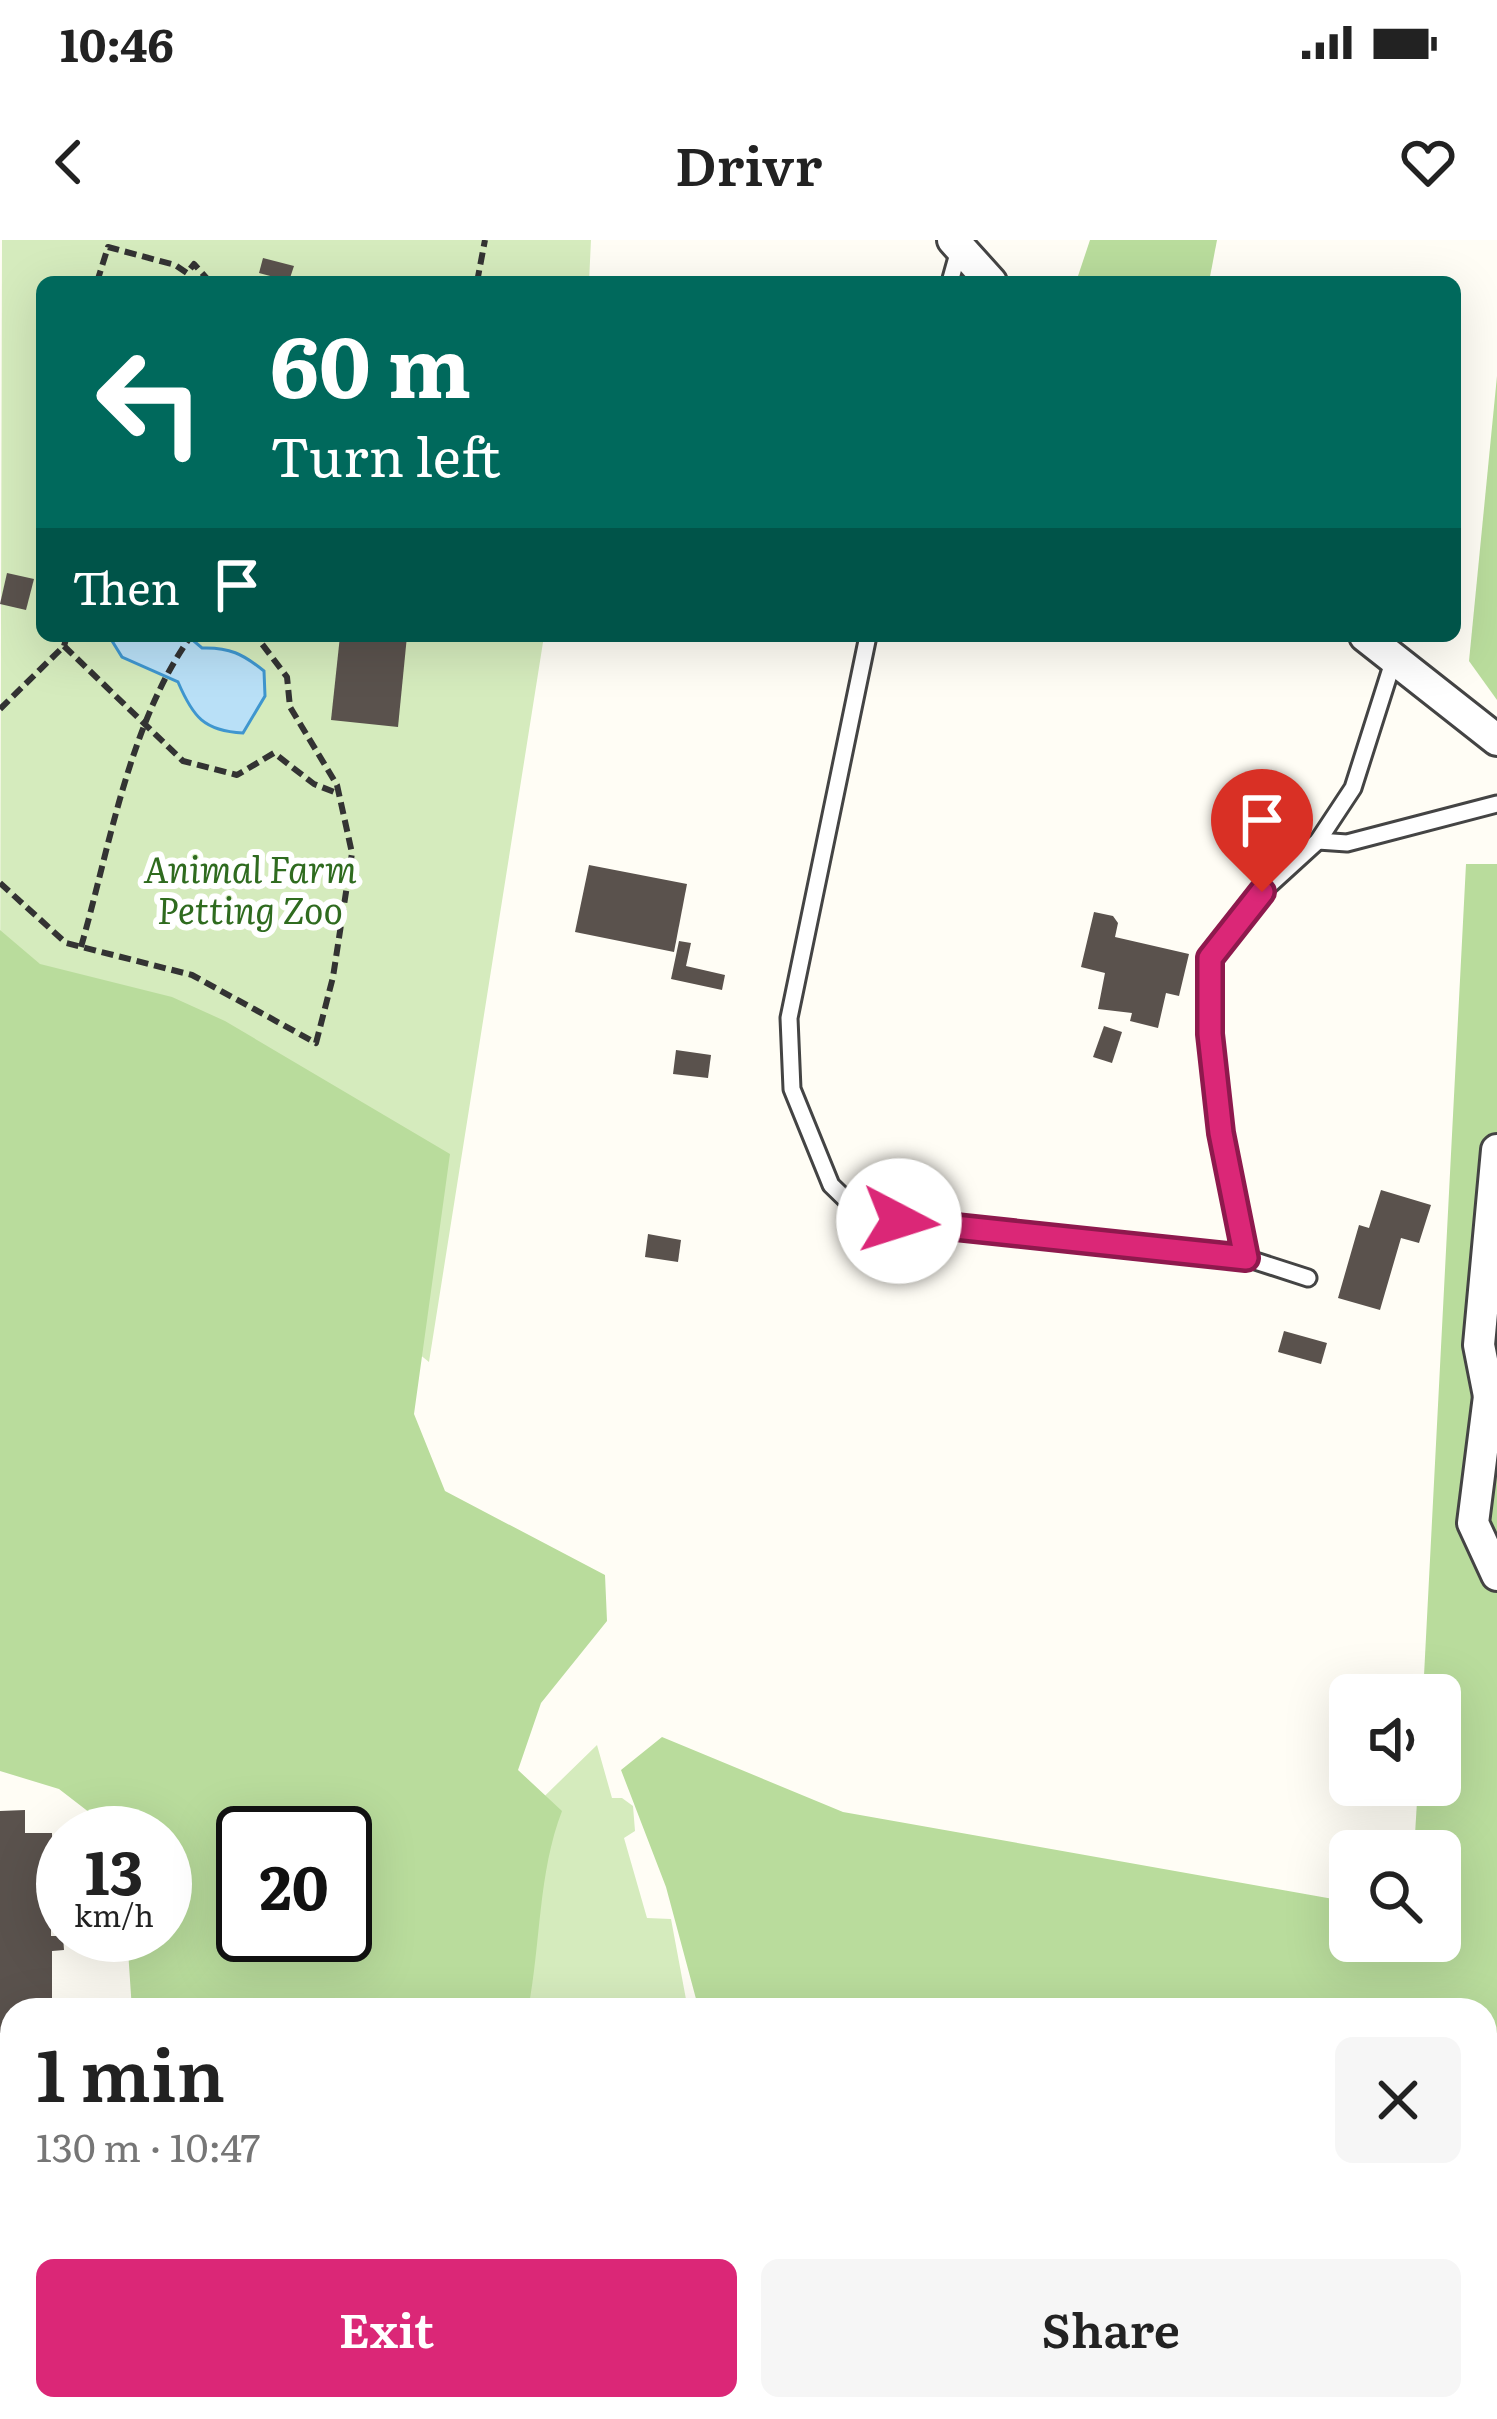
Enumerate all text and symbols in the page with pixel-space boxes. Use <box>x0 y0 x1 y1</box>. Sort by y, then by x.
text: 10:46 <box>60 9 174 76</box>
text: Drivr <box>675 122 822 203</box>
icon: back <box>36 129 102 195</box>
icon: heart <box>1395 129 1461 195</box>
text: 60 m <box>270 299 471 424</box>
icon: left <box>72 324 228 480</box>
text: Turn left <box>270 413 501 494</box>
text: Then <box>72 552 180 619</box>
icon: arrive <box>204 552 270 618</box>
pin <box>1211 769 1313 892</box>
icon: arrive <box>1229 787 1295 853</box>
park label: Animal Farm Petting Zoo <box>143 841 357 935</box>
position arrow <box>836 1158 962 1284</box>
map controls <box>1329 1674 1461 1962</box>
button: sound <box>1329 1674 1461 1806</box>
speed limit sign: 20 <box>216 1806 372 1962</box>
text: 13 <box>85 1824 143 1913</box>
button: search <box>1329 1830 1461 1962</box>
text: km/h <box>74 1892 154 1936</box>
text: 1 min <box>36 2017 225 2124</box>
button: close <box>1335 2037 1461 2163</box>
text: 130 m · 10:47 <box>36 2116 260 2174</box>
button: Exit <box>36 2259 737 2397</box>
button: Share <box>761 2259 1461 2397</box>

